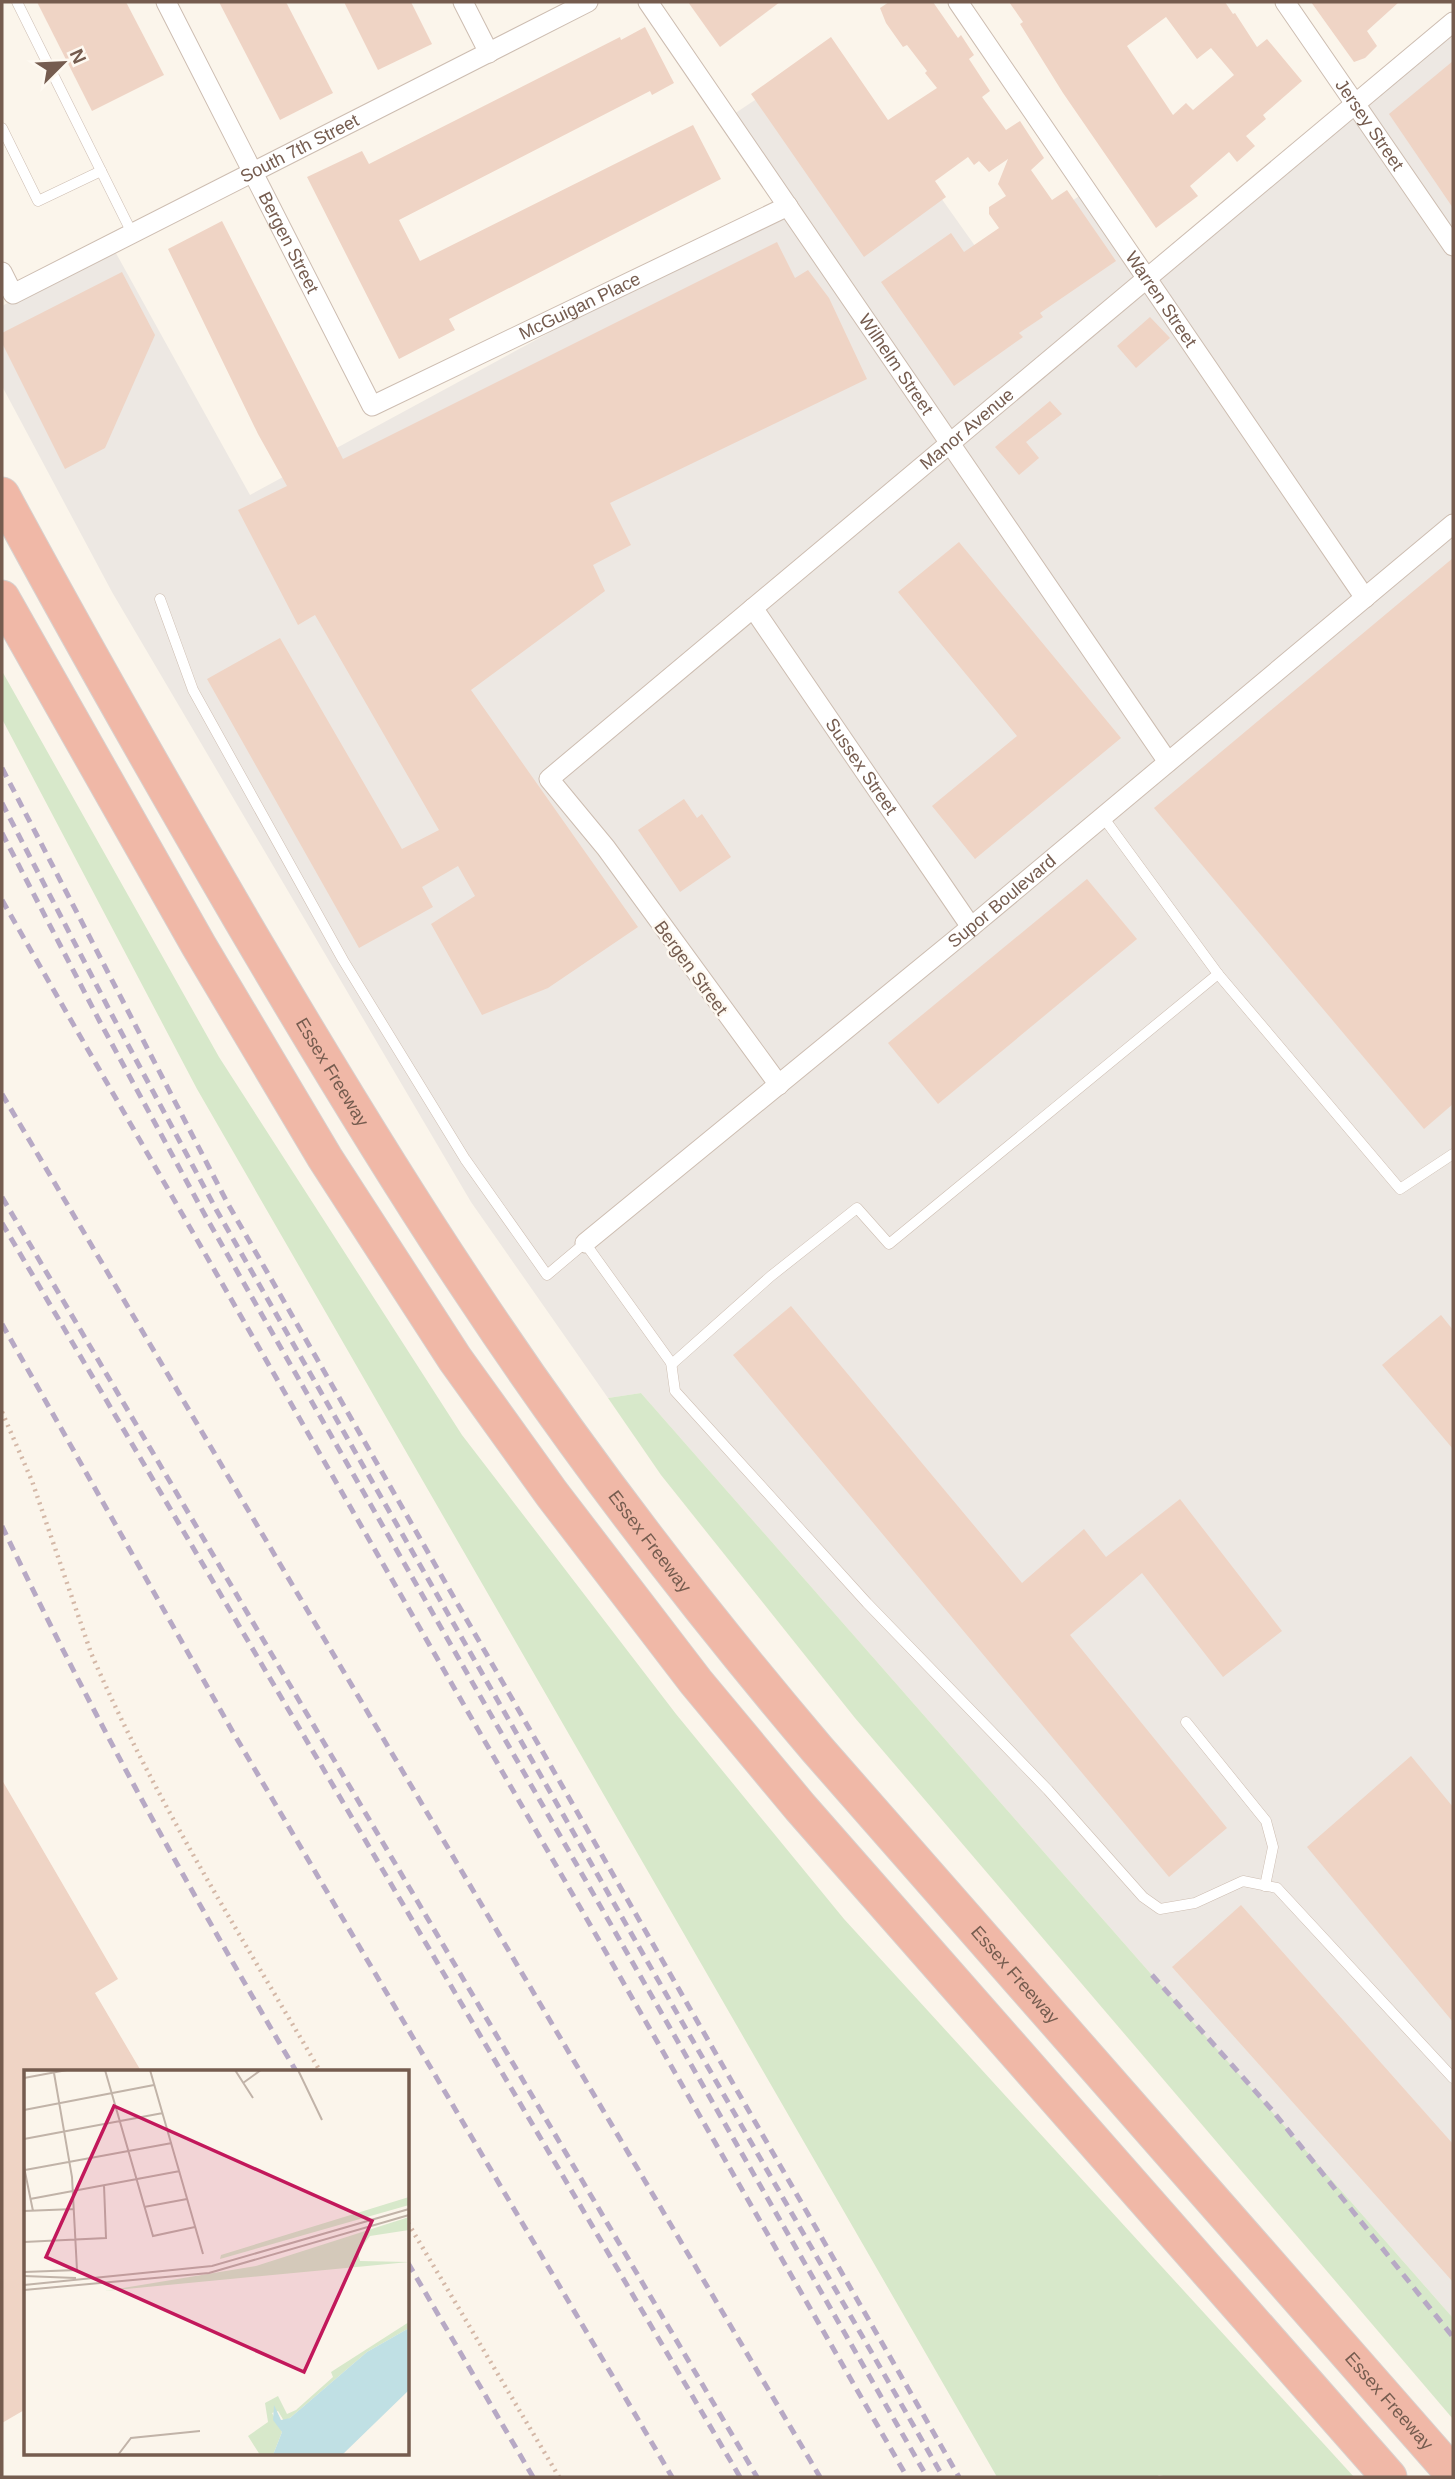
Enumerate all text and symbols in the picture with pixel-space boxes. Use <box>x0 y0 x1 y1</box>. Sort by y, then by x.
north arrow <box>28 28 98 98</box>
text: N <box>66 46 90 67</box>
street label: Jersey Street <box>1331 75 1408 174</box>
street label: South 7th Street <box>237 110 362 187</box>
street label: Bergen Street <box>254 188 323 297</box>
street label: Warren Street <box>1121 248 1201 351</box>
street label: McGuigan Place <box>516 268 644 344</box>
street label: Wilhelm Street <box>855 310 937 418</box>
street label: Manor Avenue <box>916 384 1018 474</box>
street label: Sussex Street <box>821 715 901 818</box>
street label: Supor Boulevard <box>944 851 1060 952</box>
street label: Bergen Street <box>650 917 732 1019</box>
street label: Essex Freeway <box>292 1014 373 1130</box>
street label: Essex Freeway <box>604 1487 695 1596</box>
street label: Essex Freeway <box>967 1922 1063 2028</box>
inset map <box>24 2070 410 2454</box>
street label: Essex Freeway <box>1341 2348 1437 2454</box>

